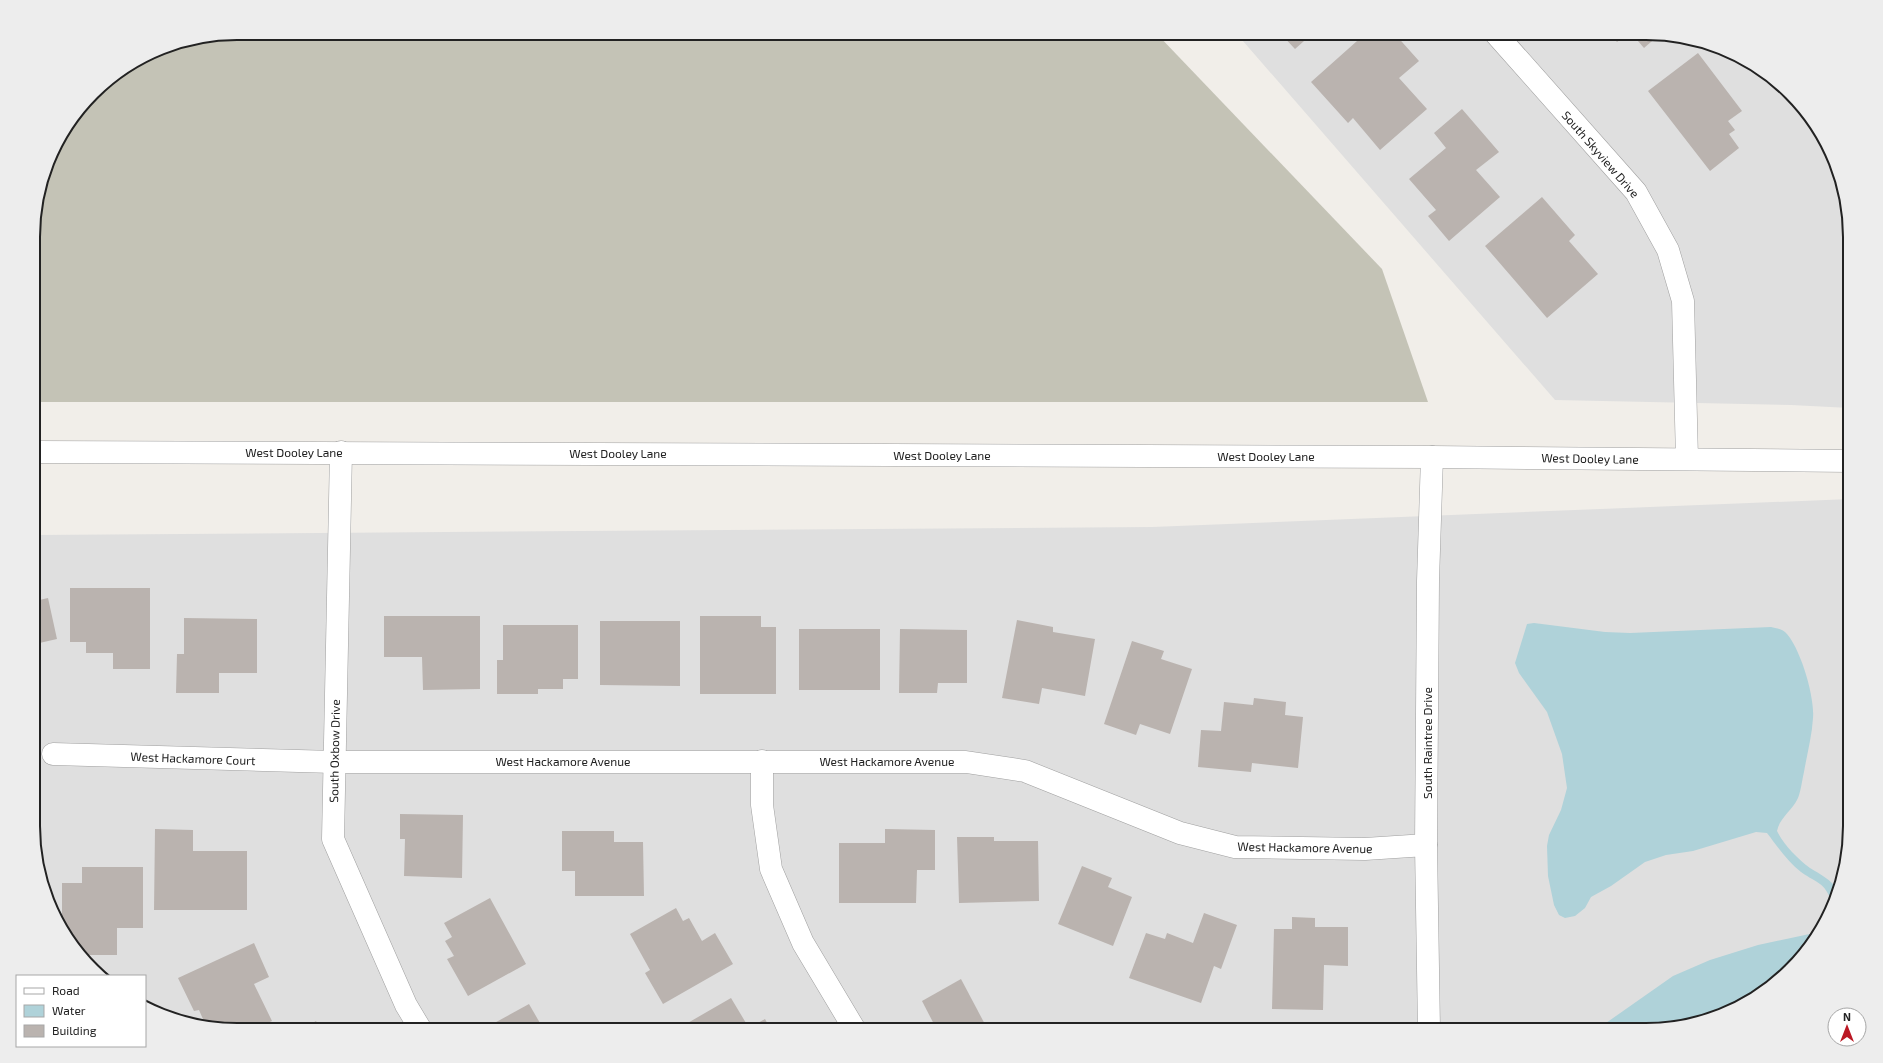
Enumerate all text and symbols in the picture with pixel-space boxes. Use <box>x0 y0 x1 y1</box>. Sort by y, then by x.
street label: South Skyview Drive <box>1560 108 1642 200</box>
street label: West Dooley Lane <box>245 445 343 459</box>
street label: West Dooley Lane <box>569 446 667 460</box>
street label: West Dooley Lane <box>893 448 991 462</box>
street label: West Dooley Lane <box>1217 449 1315 463</box>
street label: West Dooley Lane <box>1541 450 1639 466</box>
street label: South Raintree Drive <box>1420 687 1434 799</box>
street label: South Oxbow Drive <box>326 699 342 803</box>
street label: West Hackamore Court <box>130 749 256 767</box>
street label: West Hackamore Avenue <box>495 754 631 768</box>
street label: West Hackamore Avenue <box>819 754 955 768</box>
street label: West Hackamore Avenue <box>1237 839 1373 855</box>
legend <box>16 975 146 1047</box>
text: Road <box>52 983 80 997</box>
text: Water <box>52 1003 86 1017</box>
north arrow <box>1827 1007 1867 1047</box>
text: N <box>1843 1010 1851 1023</box>
text: Building <box>52 1023 97 1037</box>

